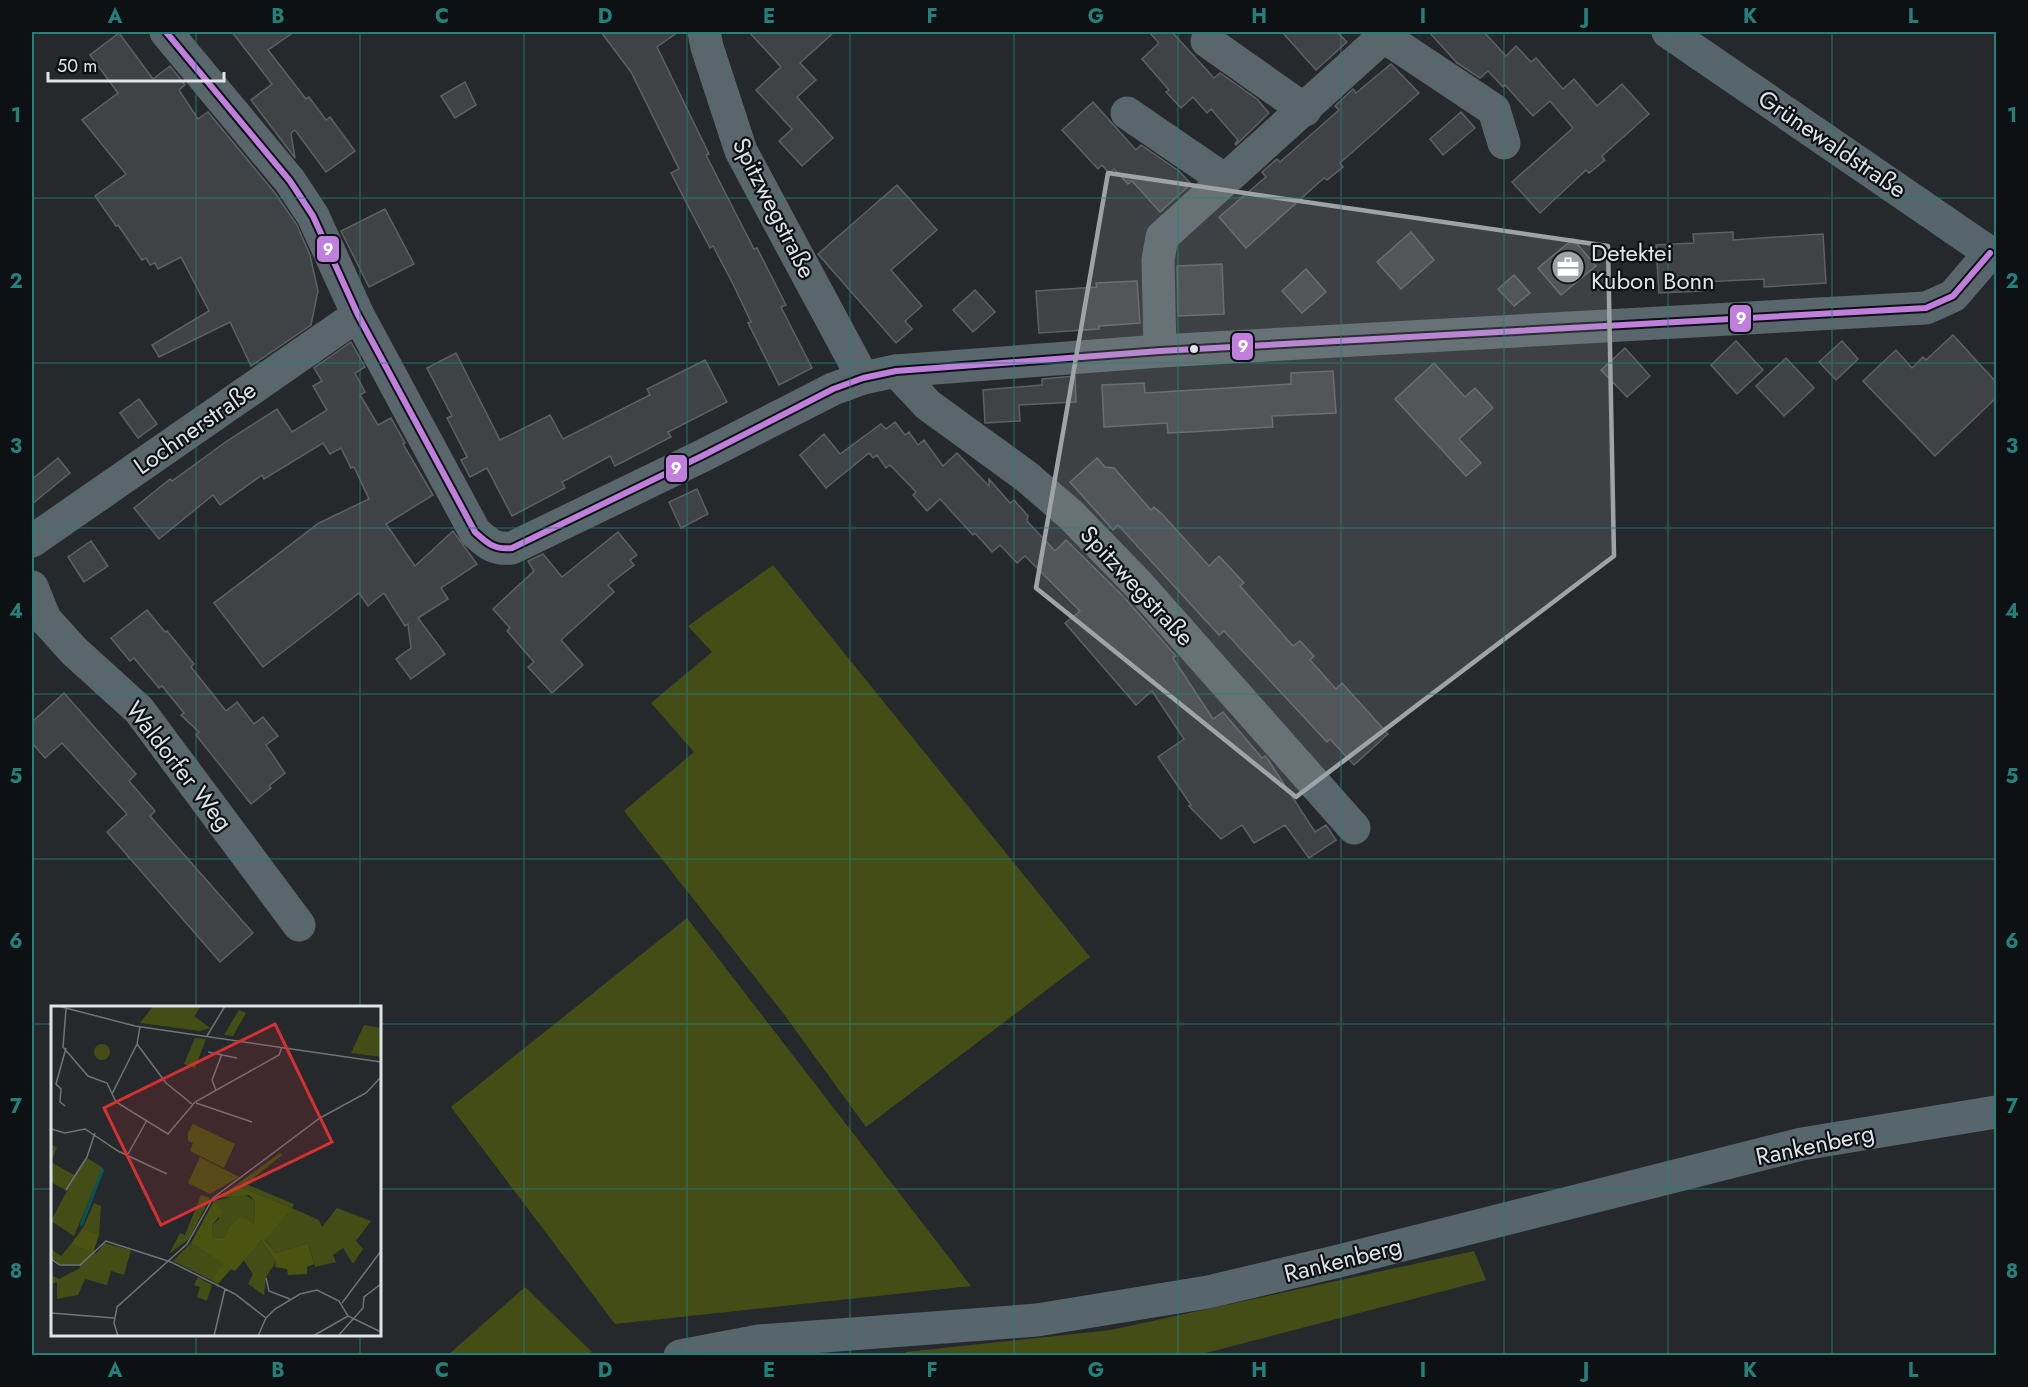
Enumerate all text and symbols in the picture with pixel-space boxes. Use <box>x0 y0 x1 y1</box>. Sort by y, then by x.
text: A <box>107 2 123 31</box>
text: B <box>271 2 285 31</box>
text: C <box>435 2 449 31</box>
text: D <box>598 2 612 31</box>
text: E <box>763 2 775 31</box>
text: F <box>926 2 938 31</box>
text: G <box>1088 2 1104 31</box>
text: H <box>1251 2 1267 31</box>
text: I <box>1420 2 1426 31</box>
text: J <box>1579 2 1589 31</box>
text: K <box>1743 2 1757 31</box>
text: L <box>1908 2 1919 31</box>
scale bar <box>48 45 224 83</box>
text: 50 m <box>57 53 97 79</box>
street label: Grünewaldstraße <box>1751 81 1913 206</box>
text: 1 <box>11 101 21 130</box>
text: 1 <box>2007 101 2017 130</box>
street label: Spitzwegstraße <box>724 131 825 284</box>
line badge: 9 <box>316 235 340 263</box>
place label: Detektei Kubon Bonn <box>1591 235 1715 298</box>
text: 9 <box>323 238 333 261</box>
office icon: Detektei Kubon Bonn <box>1550 249 1586 285</box>
text: 2 <box>9 267 23 296</box>
text: 2 <box>2005 267 2019 296</box>
line badge: 9 <box>1729 304 1752 333</box>
text: 9 <box>1736 307 1746 330</box>
line badge: 9 <box>1231 332 1254 361</box>
text: 9 <box>1238 335 1248 358</box>
unlabelled marker <box>1188 343 1200 355</box>
street label: Lochnerstraße <box>126 372 263 483</box>
text: 3 <box>10 432 22 461</box>
text: 3 <box>2006 432 2018 461</box>
line badge: 9 <box>665 454 688 483</box>
text: 9 <box>671 457 681 480</box>
street label: Spitzwegstraße <box>1072 518 1202 654</box>
text: 4 <box>9 597 23 626</box>
text: 4 <box>2005 597 2019 626</box>
street label: Waldorfer Weg <box>118 693 241 838</box>
text: 5 <box>10 762 23 791</box>
text: 5 <box>2006 762 2019 791</box>
text: 6 <box>9 927 23 956</box>
text: 6 <box>2005 927 2019 956</box>
inset map <box>51 1006 381 1336</box>
text: 7 <box>10 1092 23 1121</box>
text: 7 <box>2006 1092 2019 1121</box>
street label: Rankenberg <box>1752 1115 1877 1174</box>
street label: Rankenberg <box>1280 1228 1405 1291</box>
text: 8 <box>10 1257 22 1286</box>
text: 8 <box>2006 1257 2018 1286</box>
text: A <box>107 1356 123 1385</box>
text: B <box>271 1356 285 1385</box>
text: C <box>435 1356 449 1385</box>
text: D <box>598 1356 612 1385</box>
text: E <box>763 1356 775 1385</box>
text: F <box>926 1356 938 1385</box>
text: G <box>1088 1356 1104 1385</box>
text: H <box>1251 1356 1267 1385</box>
text: I <box>1420 1356 1426 1385</box>
text: J <box>1579 1356 1589 1385</box>
text: K <box>1743 1356 1757 1385</box>
text: L <box>1908 1356 1919 1385</box>

